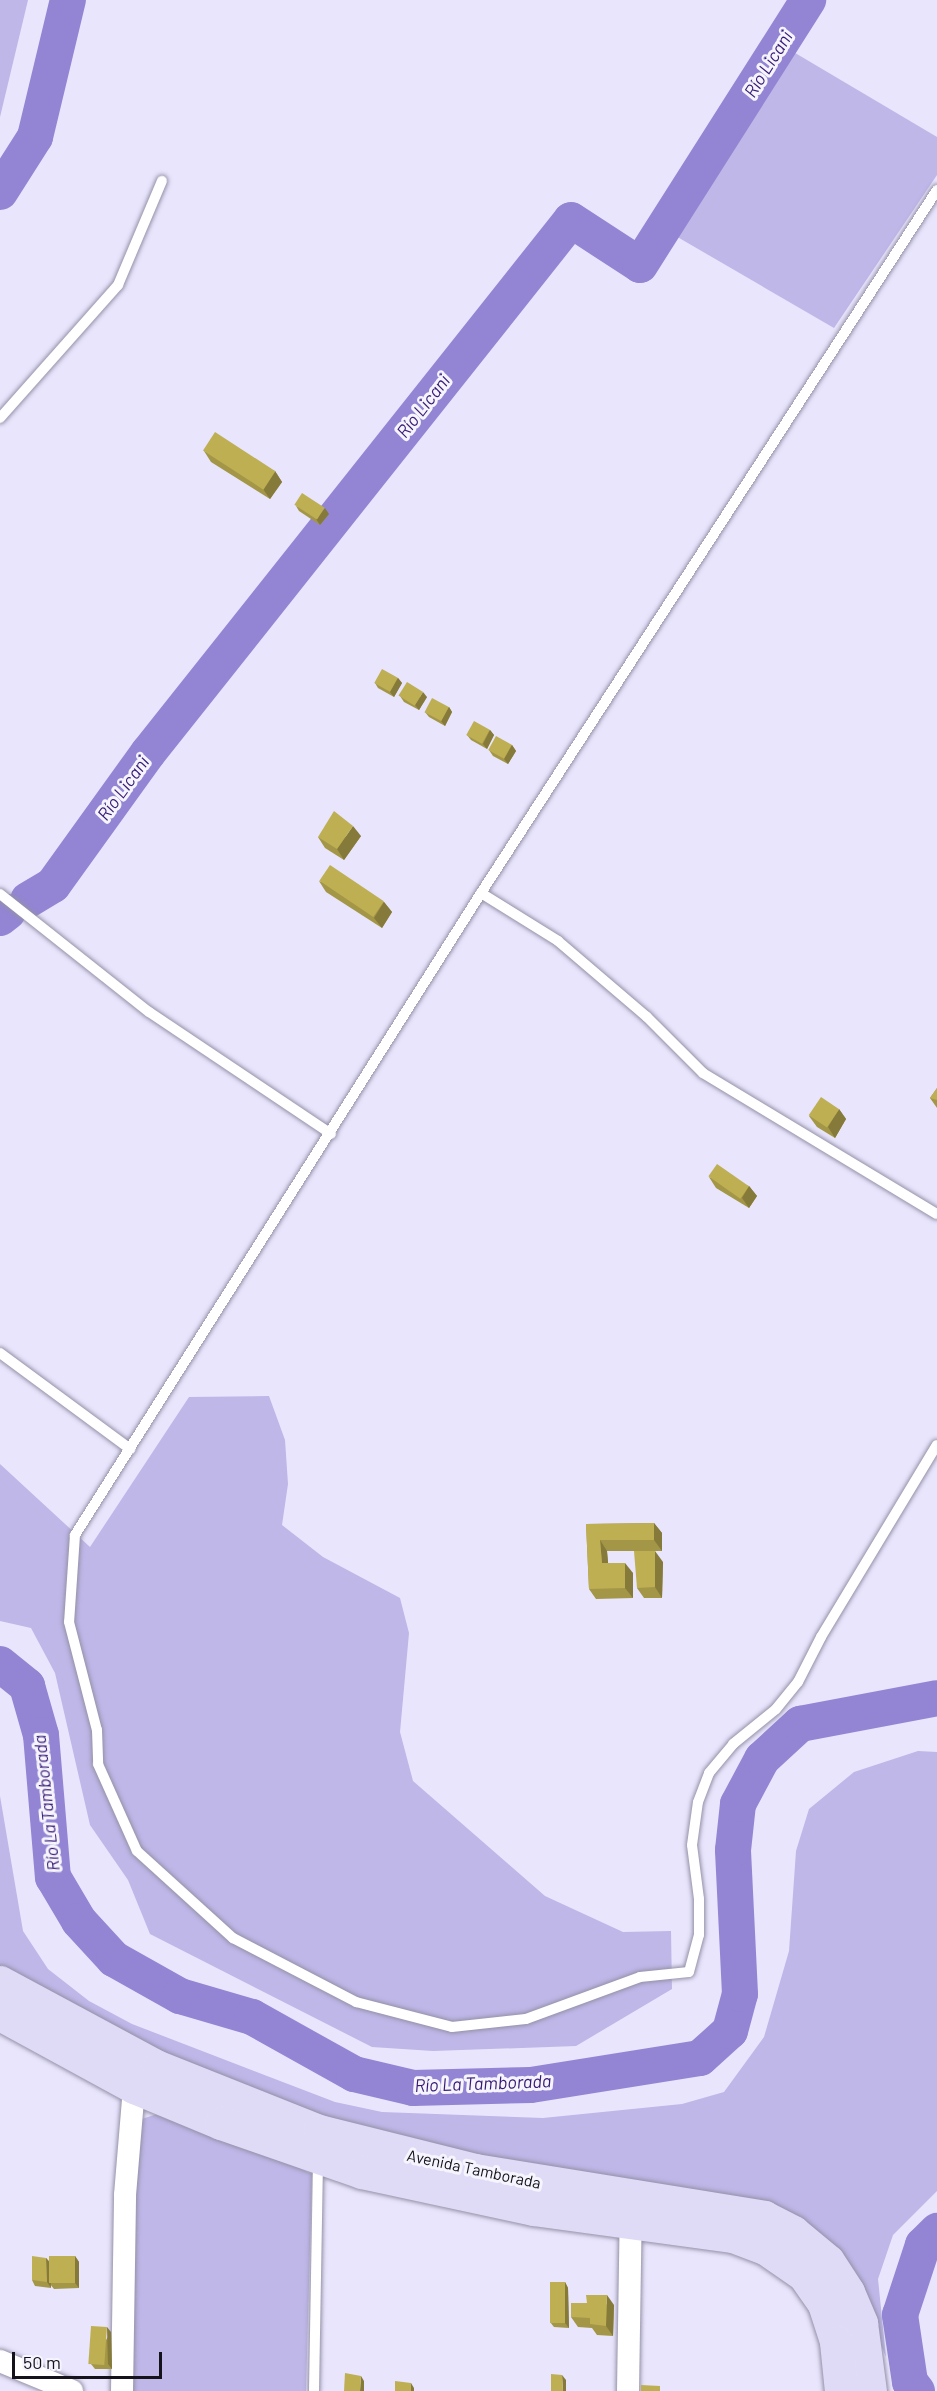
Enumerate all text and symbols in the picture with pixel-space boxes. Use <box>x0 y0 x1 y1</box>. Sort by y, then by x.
water label: Río Licani <box>739 27 797 101</box>
water label: Río Licani <box>392 370 454 442</box>
water label: Río Licani <box>92 752 154 824</box>
water label: Río La Tamborada <box>28 1734 64 1872</box>
water label: Río La Tamborada <box>414 2070 552 2096</box>
street label: Avenida Tamborada <box>405 2145 543 2193</box>
scale bar <box>15 2340 165 2378</box>
text: 50 m <box>23 2351 61 2373</box>

